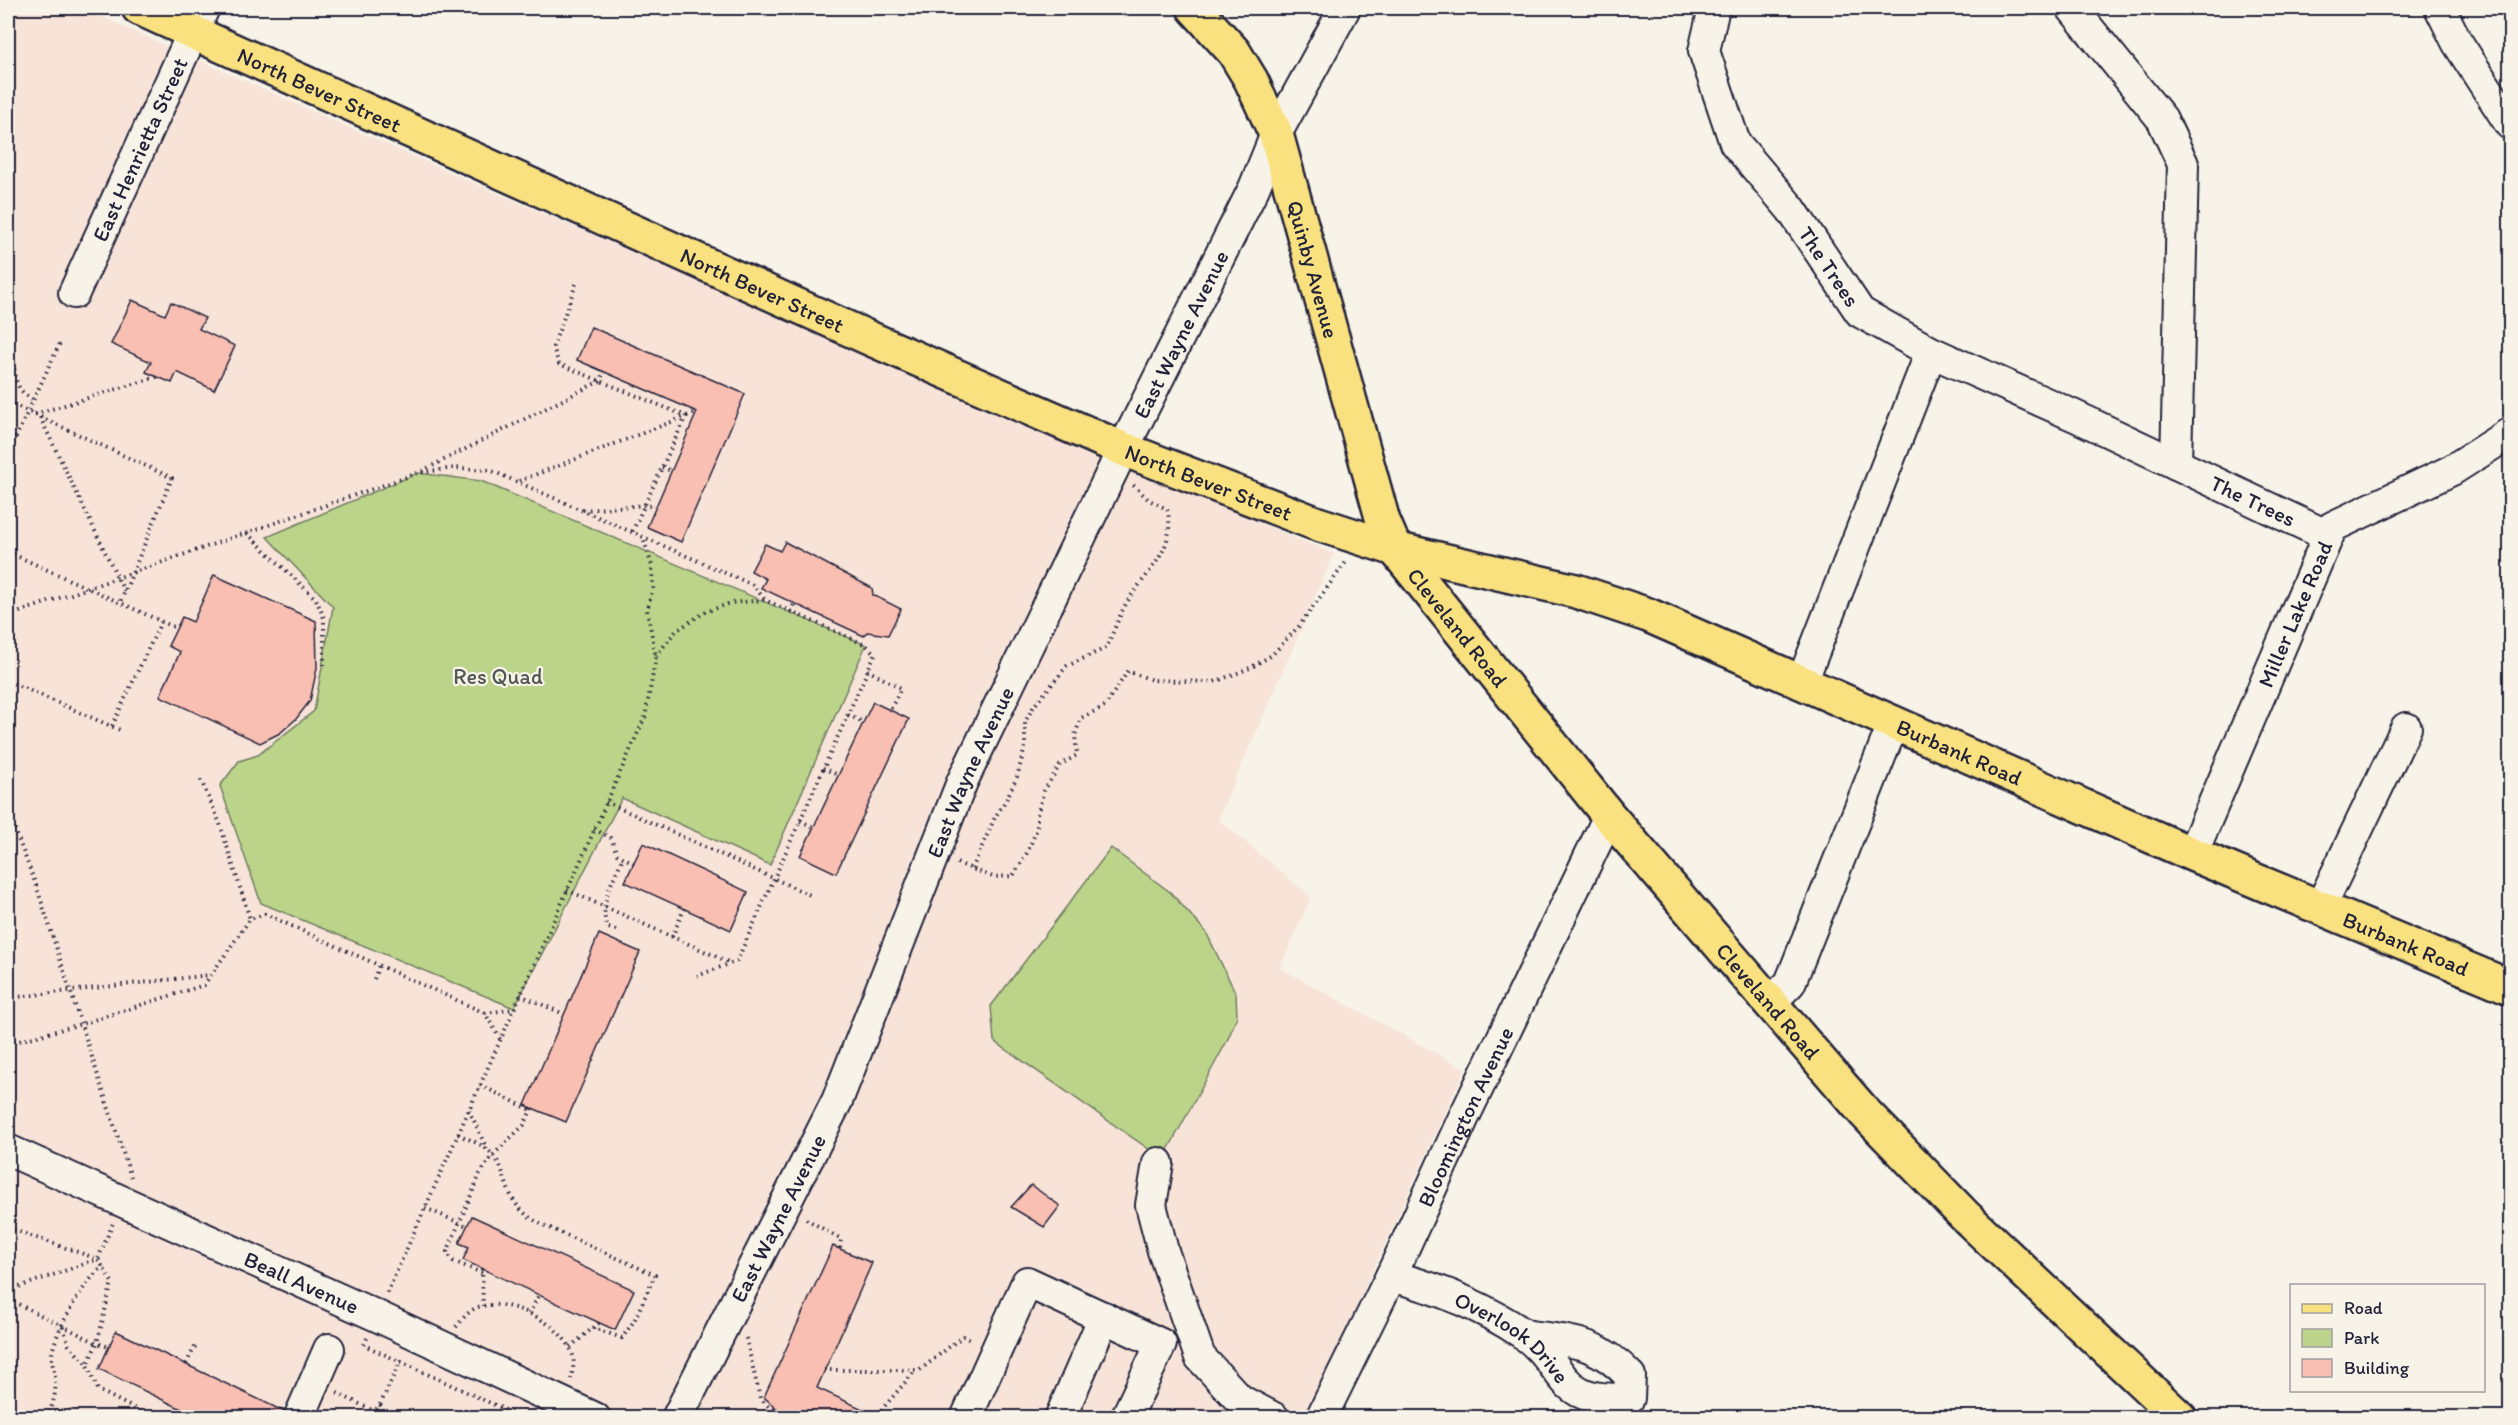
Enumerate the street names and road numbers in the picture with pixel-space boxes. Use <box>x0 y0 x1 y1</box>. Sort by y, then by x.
street label: North Bever Street <box>233 41 406 138</box>
street label: East Henrietta Street <box>86 53 193 246</box>
street label: Quinby Avenue <box>1281 197 1345 341</box>
street label: The Trees <box>1793 221 1866 312</box>
street label: North Bever Street <box>676 241 848 338</box>
street label: East Wayne Avenue <box>1127 246 1234 423</box>
street label: North Bever Street <box>1121 438 1296 526</box>
street label: The Trees <box>2206 469 2300 532</box>
street label: Miller Lake Road <box>2251 536 2338 691</box>
street label: Cleveland Road <box>1402 562 1514 693</box>
street label: East Wayne Avenue <box>920 682 1020 861</box>
street label: Burbank Road <box>1893 712 2026 791</box>
street label: Burbank Road <box>2339 905 2473 982</box>
street label: Cleveland Road <box>1711 937 1826 1065</box>
street label: Bloomington Avenue <box>1411 1022 1519 1211</box>
street label: East Wayne Avenue <box>724 1130 832 1306</box>
street label: Beall Avenue <box>240 1245 363 1320</box>
street label: Overlook Drive <box>1451 1285 1575 1389</box>

